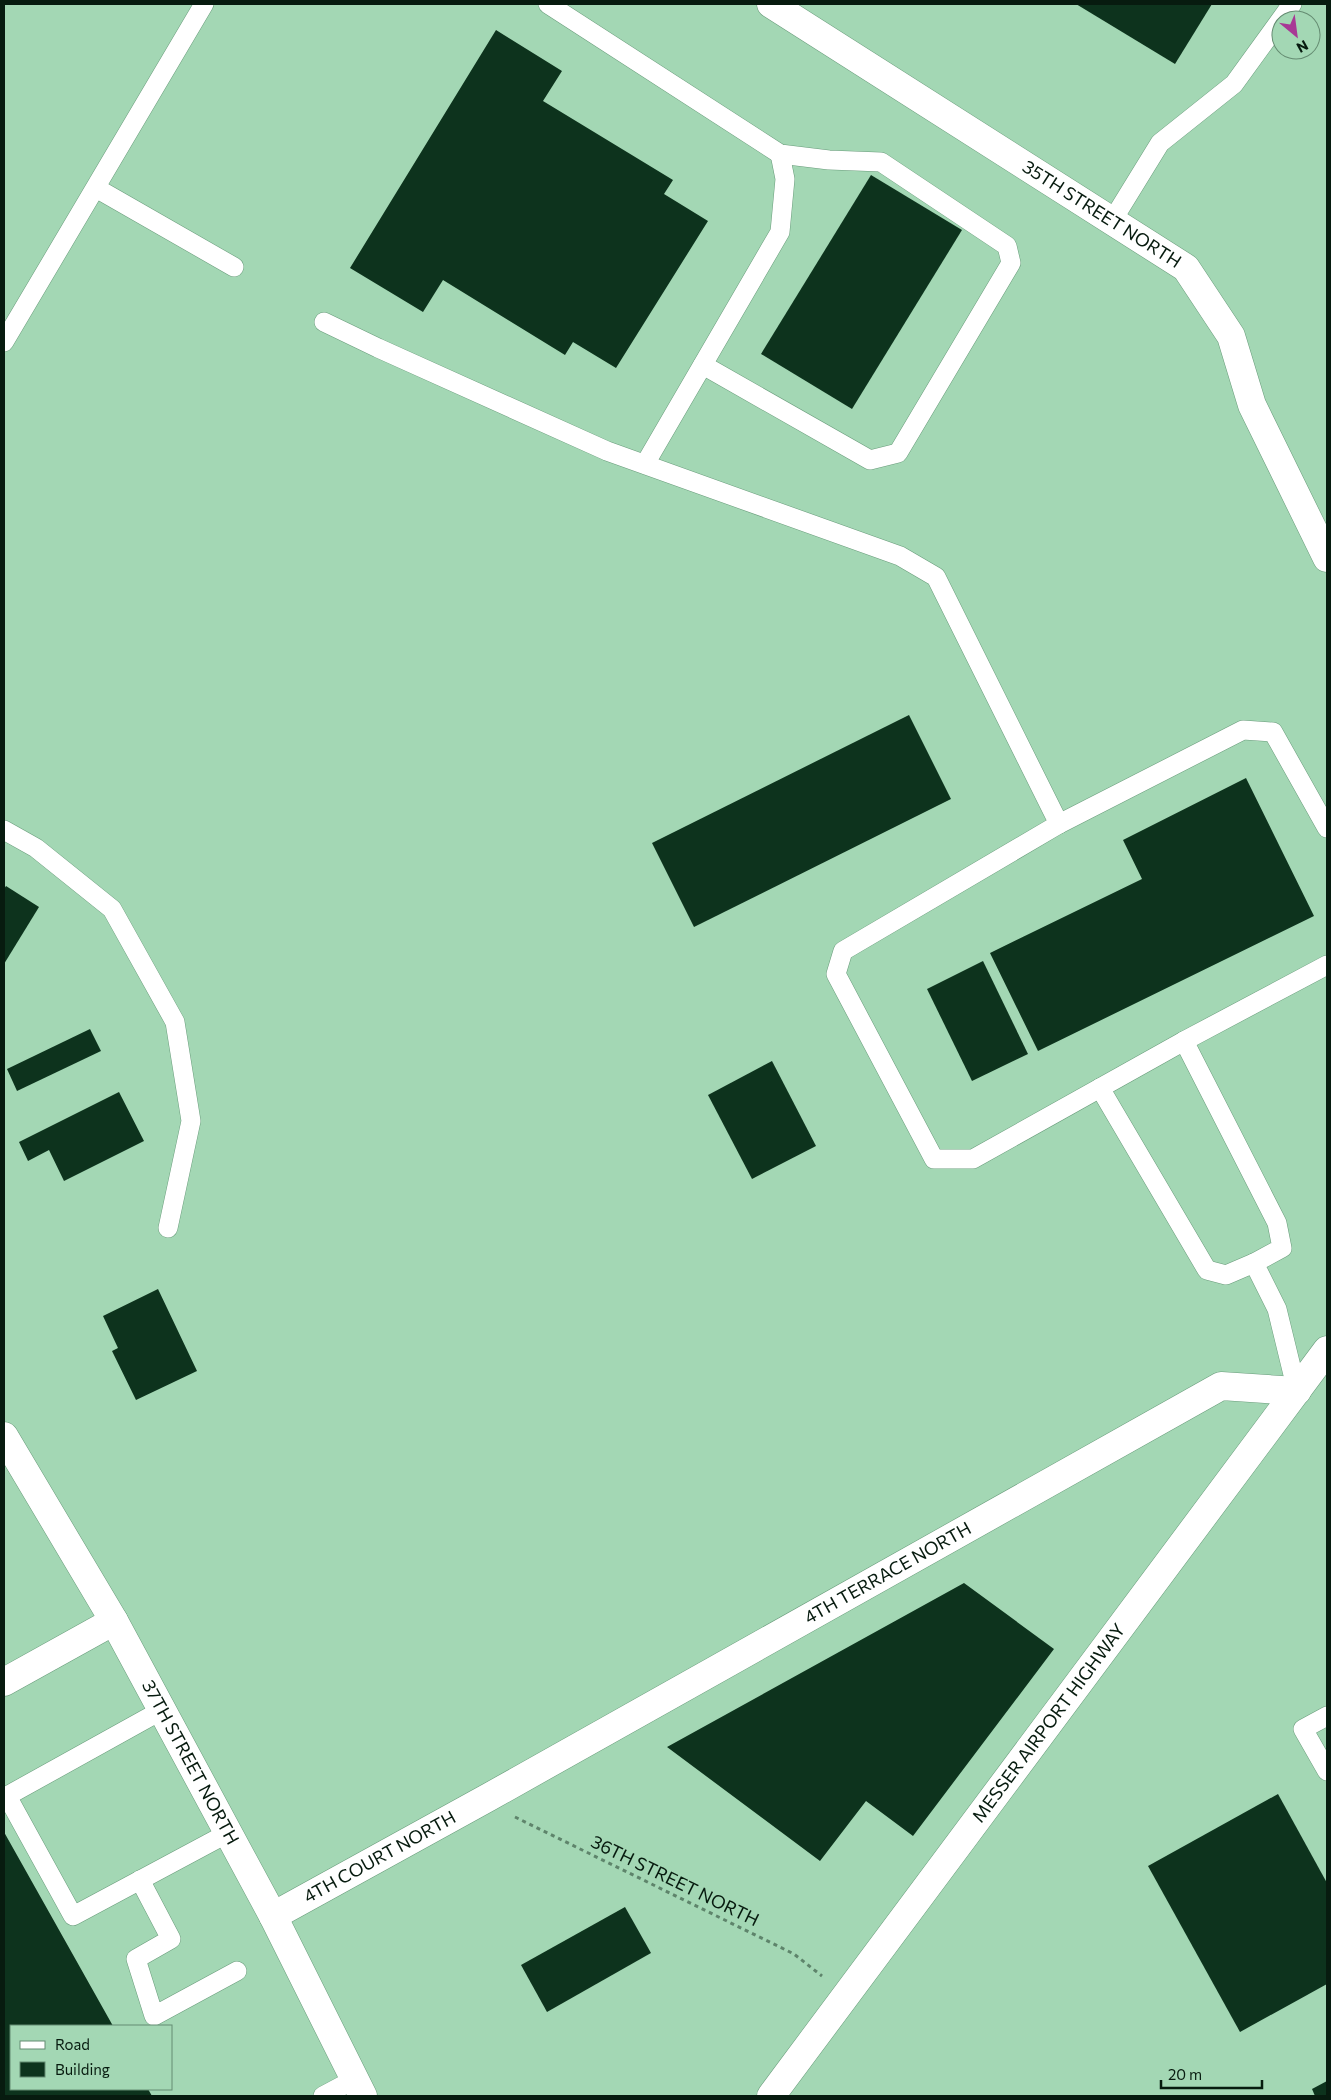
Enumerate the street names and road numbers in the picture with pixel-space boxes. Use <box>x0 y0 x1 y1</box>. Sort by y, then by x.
street label: 35TH STREET NORTH <box>1019 155 1186 272</box>
street label: 4TH TERRACE NORTH <box>800 1517 975 1628</box>
street label: MESSER AIRPORT HIGHWAY <box>967 1619 1129 1826</box>
street label: 37TH STREET NORTH <box>138 1676 244 1848</box>
street label: 4TH COURT NORTH <box>299 1805 459 1907</box>
street label: 36TH STREET NORTH <box>588 1830 763 1930</box>

